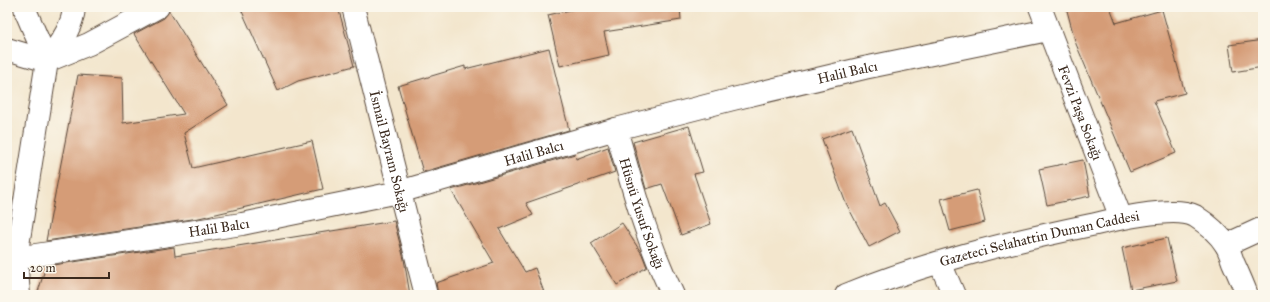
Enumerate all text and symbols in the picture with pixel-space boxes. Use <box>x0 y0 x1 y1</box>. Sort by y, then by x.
street label: Halil Balcı <box>816 57 879 87</box>
street label: Fevzi Paşa Sokağı <box>1055 63 1106 163</box>
street label: İsmail Bayram Sokağı <box>366 89 413 214</box>
street label: Halil Balcı <box>502 136 566 170</box>
street label: Hüsnü Yusuf Sokağı <box>616 155 669 271</box>
street label: Gazeteci Selahattin Duman Caddesi <box>937 207 1141 270</box>
street label: Halil Balcı <box>187 214 251 240</box>
scale bar <box>24 254 109 280</box>
text: 20 m <box>30 261 56 275</box>

